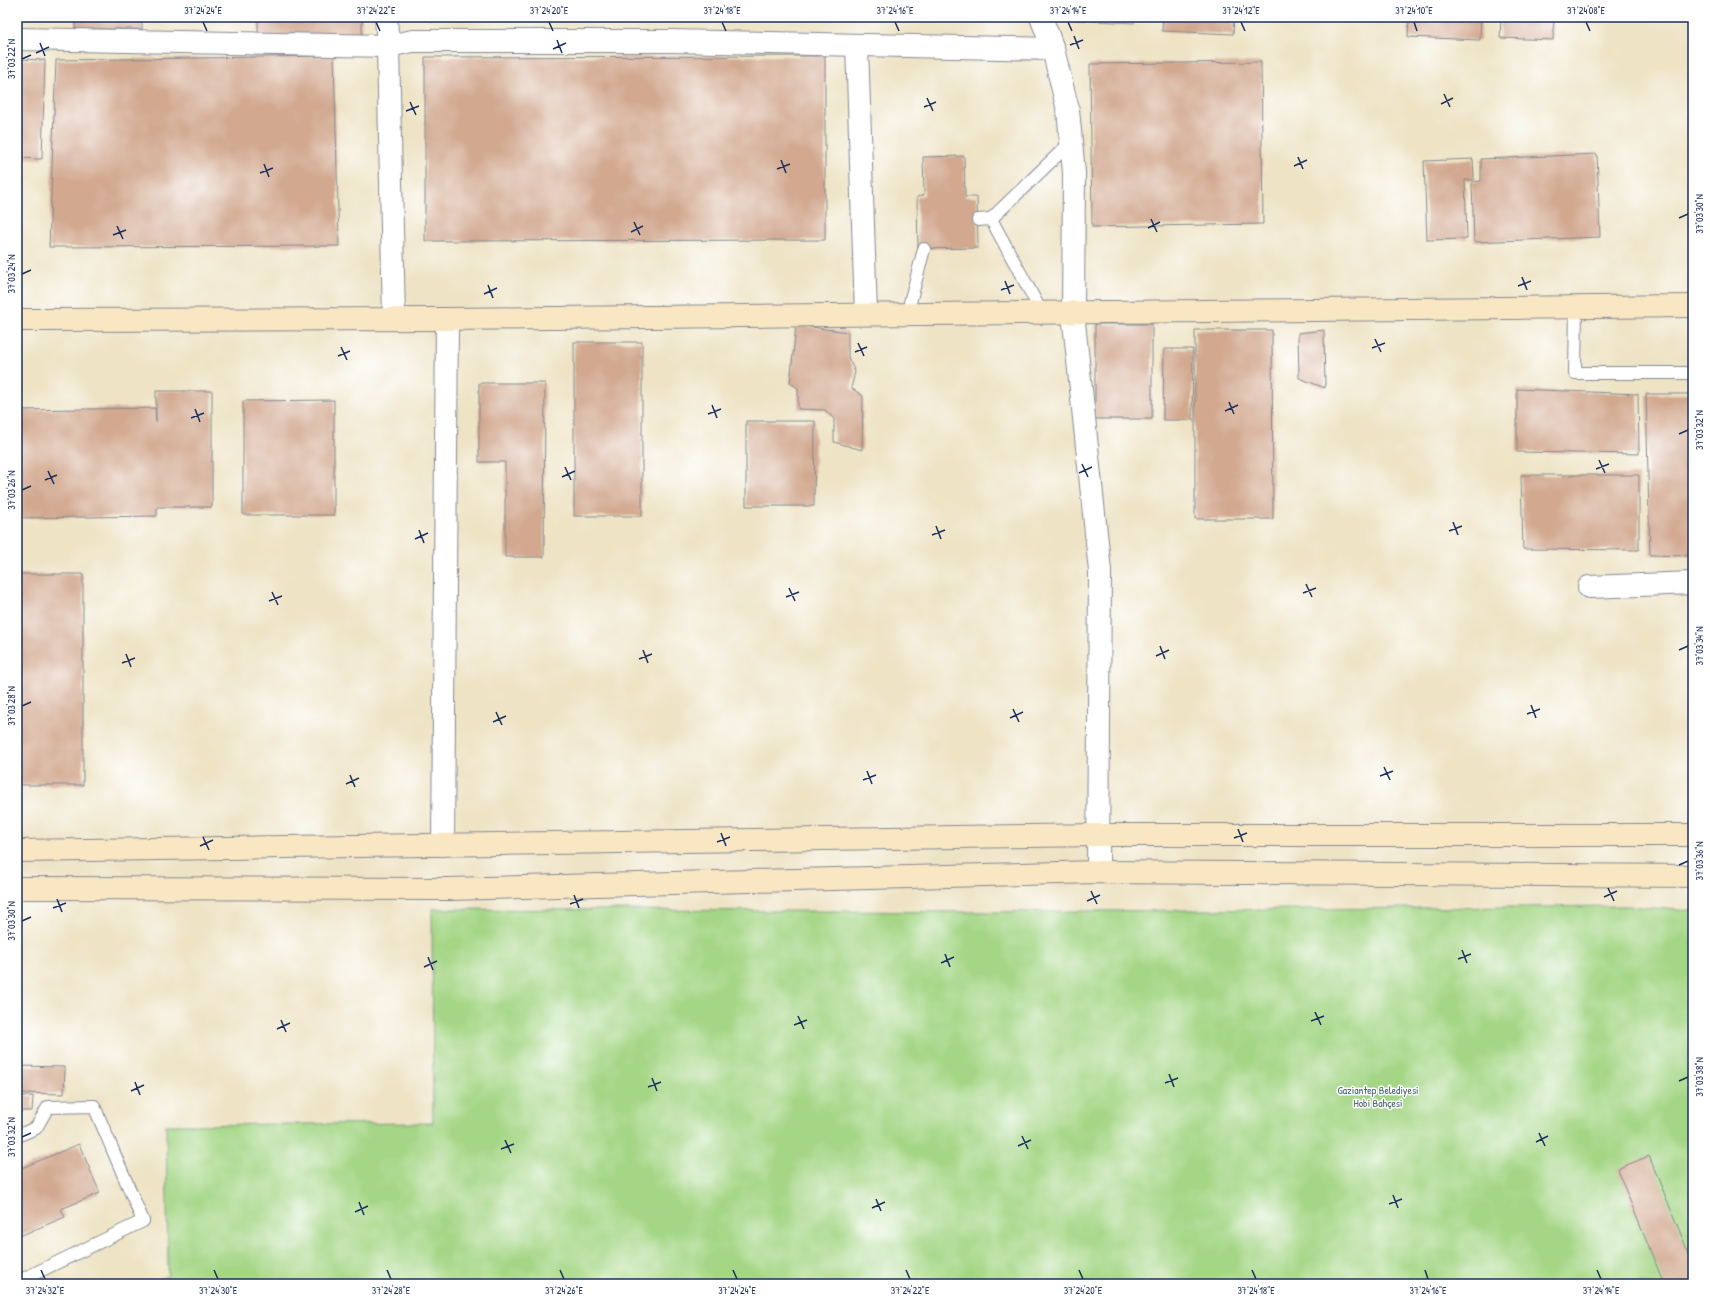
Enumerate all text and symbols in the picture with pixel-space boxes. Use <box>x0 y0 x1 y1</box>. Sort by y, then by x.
text: 37°24'24"E <box>184 4 222 17</box>
text: 37°24'22"E <box>357 4 396 17</box>
text: 37°24'20"E <box>530 4 569 17</box>
text: 37°24'18"E <box>703 4 741 17</box>
text: 37°24'16"E <box>877 4 914 17</box>
text: 37°24'14"E <box>1050 4 1087 17</box>
text: 37°24'12"E <box>1222 4 1260 17</box>
text: 37°24'10"E <box>1395 4 1433 17</box>
text: 37°24'08"E <box>1567 4 1606 17</box>
text: 37°03'22"N <box>5 39 18 79</box>
text: 37°03'30"N <box>1693 194 1706 234</box>
text: 37°03'24"N <box>5 254 18 294</box>
text: 37°03'32"N <box>1693 410 1706 450</box>
text: 37°03'26"N <box>5 470 18 510</box>
text: 37°03'34"N <box>1693 627 1706 665</box>
text: 37°03'28"N <box>5 686 18 726</box>
text: 37°03'36"N <box>1693 841 1706 881</box>
text: 37°03'30"N <box>5 901 18 941</box>
text: 37°03'38"N <box>1693 1057 1706 1097</box>
park label: Gaziantep Belediyesi Hobi Bahçesi <box>1337 1083 1419 1110</box>
text: 37°03'32"N <box>5 1117 18 1157</box>
text: 37°24'32"E <box>26 1284 65 1297</box>
text: 37°24'30"E <box>199 1284 238 1297</box>
text: 37°24'28"E <box>372 1284 411 1297</box>
text: 37°24'26"E <box>545 1284 584 1297</box>
text: 37°24'24"E <box>718 1284 756 1297</box>
text: 37°24'22"E <box>891 1284 930 1297</box>
text: 37°24'20"E <box>1064 1284 1103 1297</box>
text: 37°24'18"E <box>1237 1284 1275 1297</box>
text: 37°24'16"E <box>1410 1284 1447 1297</box>
text: 37°24'14"E <box>1583 1284 1620 1297</box>

